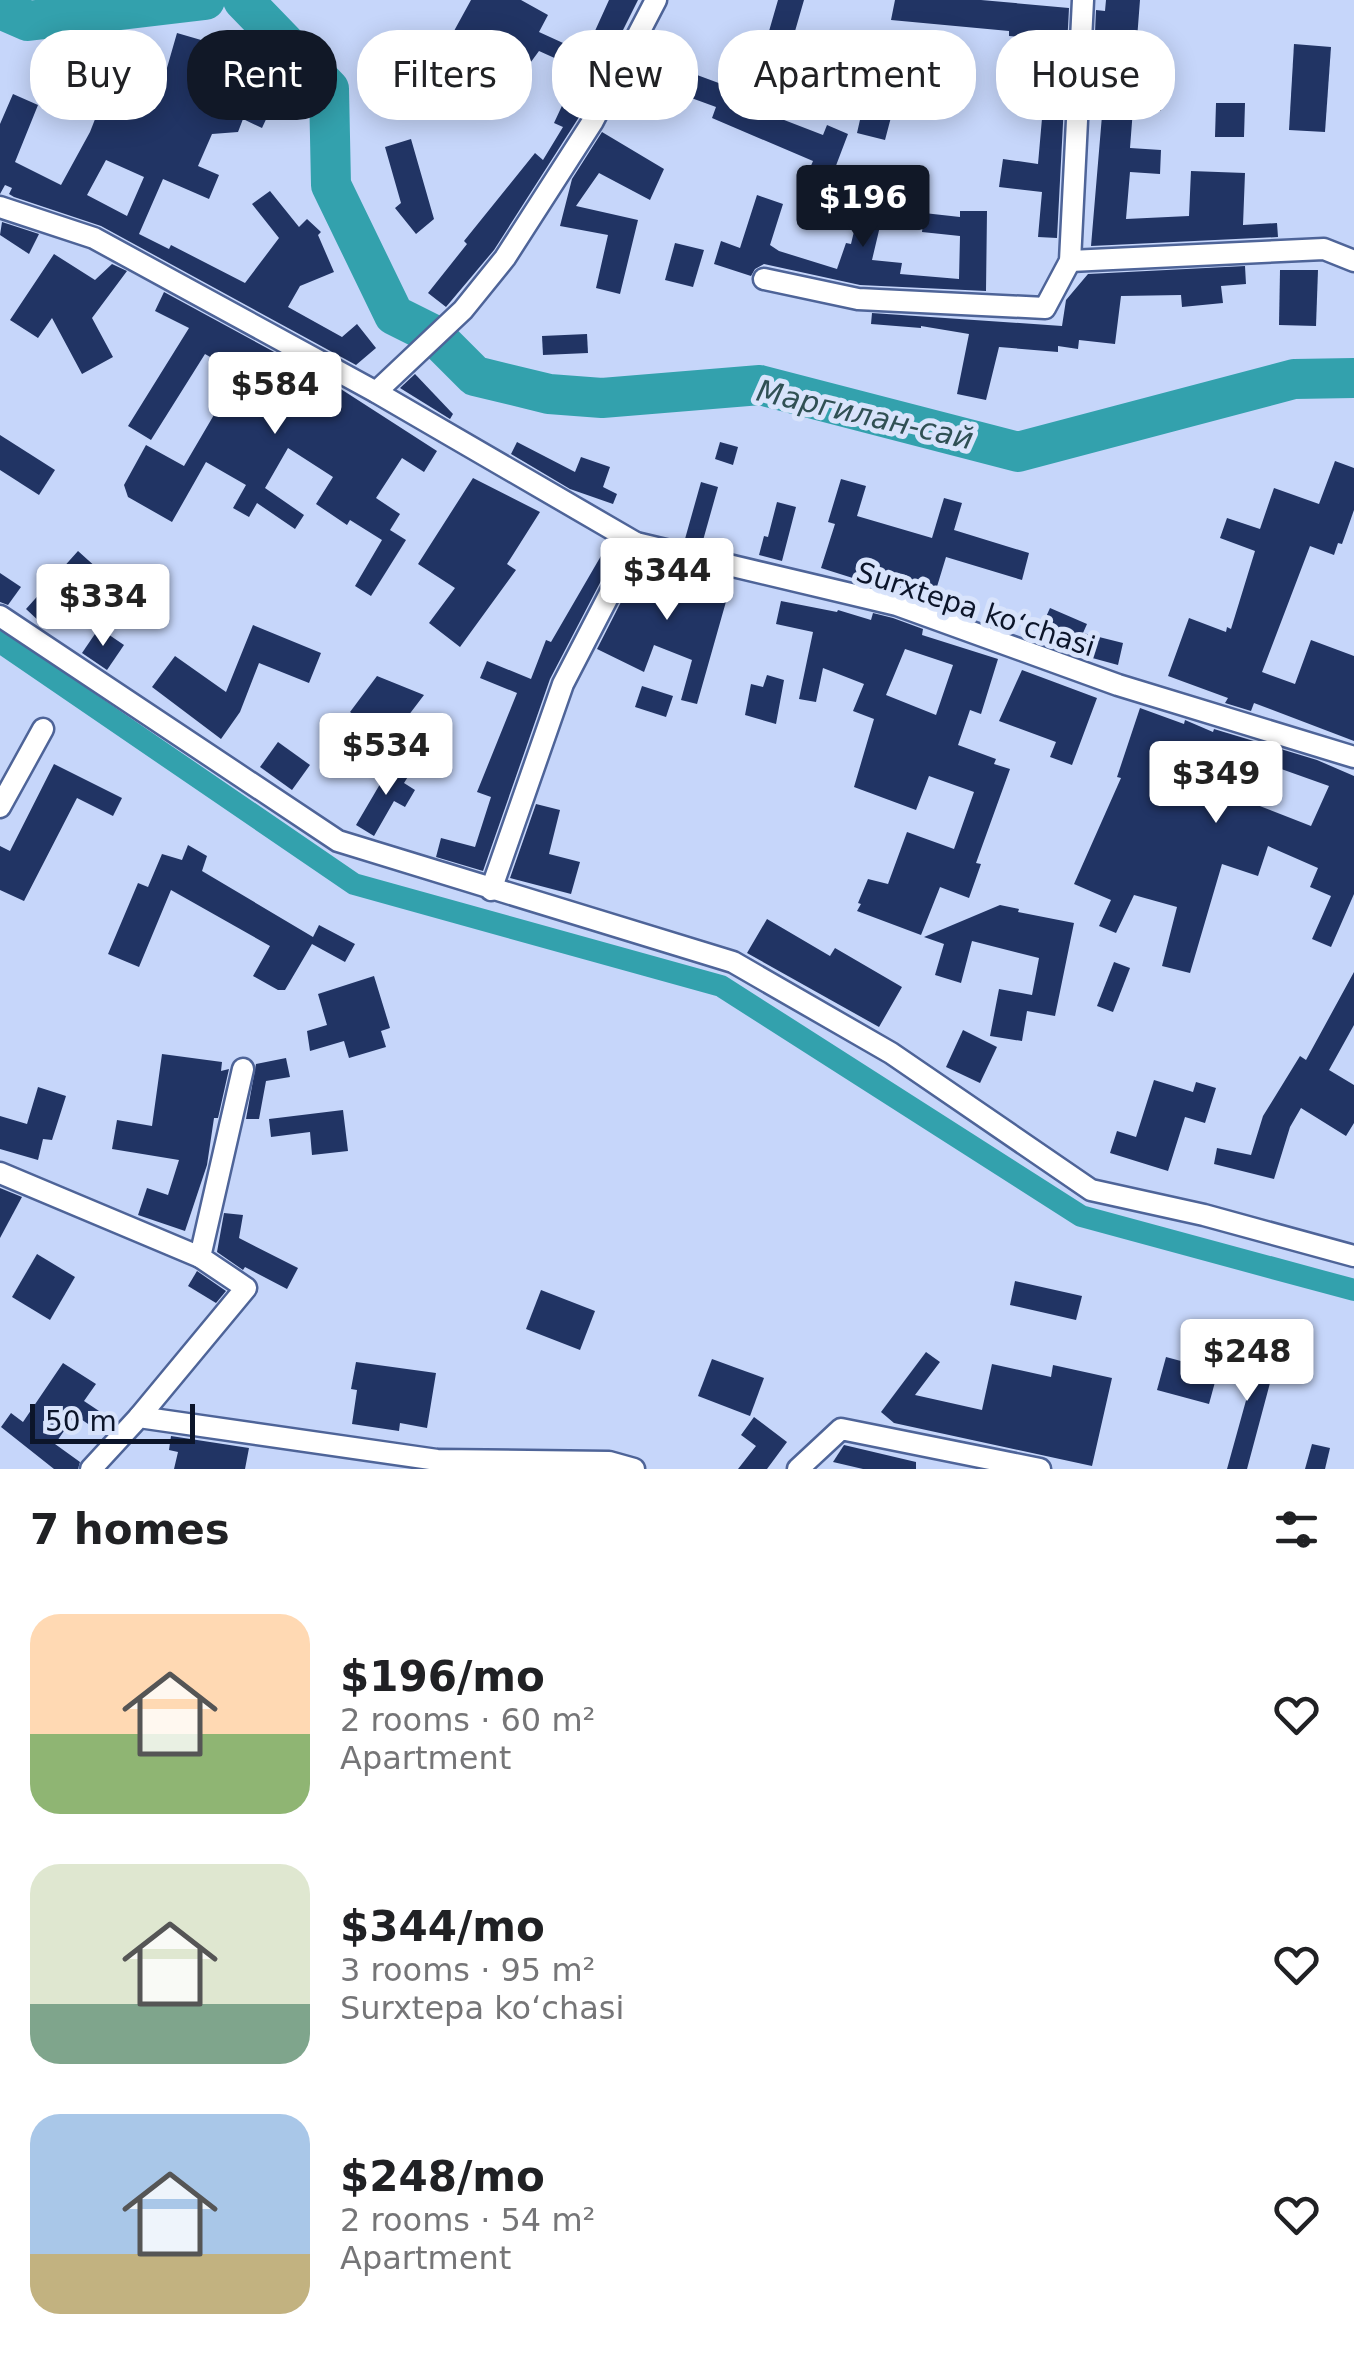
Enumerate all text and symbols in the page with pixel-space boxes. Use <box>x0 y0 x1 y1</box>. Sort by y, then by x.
chip: Buy <box>30 30 167 120</box>
chip: Rent <box>187 30 337 120</box>
chip: Filters <box>357 30 532 120</box>
chip: New <box>552 30 698 120</box>
chip: Apartment <box>718 30 976 120</box>
chip: House <box>996 30 1175 120</box>
pin: $196 <box>804 165 922 250</box>
text: $196 <box>818 178 908 216</box>
pin: $584 <box>216 352 334 437</box>
text: $584 <box>230 365 320 403</box>
water label: Маргилан-сай <box>754 373 977 456</box>
pin: $344 <box>608 538 726 623</box>
text: $344 <box>622 551 712 589</box>
street label: Surxtepa koʻchasi <box>852 555 1099 664</box>
pin: $334 <box>44 564 162 649</box>
text: $334 <box>58 577 148 615</box>
pin: $534 <box>327 713 445 798</box>
text: $534 <box>341 726 431 764</box>
pin: $349 <box>1157 741 1275 826</box>
text: $349 <box>1171 754 1261 792</box>
pin: $248 <box>1188 1319 1306 1404</box>
text: $248 <box>1202 1332 1292 1370</box>
scale bar <box>30 1399 195 1444</box>
text: 50 m <box>45 1405 117 1438</box>
icon: filters <box>1269 1502 1324 1557</box>
text: 7 homes <box>30 1505 230 1554</box>
text: $196/mo <box>340 1652 545 1701</box>
icon: home <box>110 1654 230 1774</box>
icon: heart <box>1269 1687 1324 1742</box>
text: 2 rooms · 60 m² <box>340 1701 595 1739</box>
text: Apartment <box>340 1739 511 1777</box>
text: $344/mo <box>340 1902 545 1951</box>
icon: home <box>110 1904 230 2024</box>
icon: heart <box>1269 1937 1324 1992</box>
text: 3 rooms · 95 m² <box>340 1951 595 1989</box>
text: Surxtepa koʻchasi <box>340 1989 624 2027</box>
text: $248/mo <box>340 2152 545 2201</box>
icon: home <box>110 2154 230 2274</box>
icon: heart <box>1269 2187 1324 2242</box>
text: 2 rooms · 54 m² <box>340 2201 595 2239</box>
text: Apartment <box>340 2239 511 2277</box>

